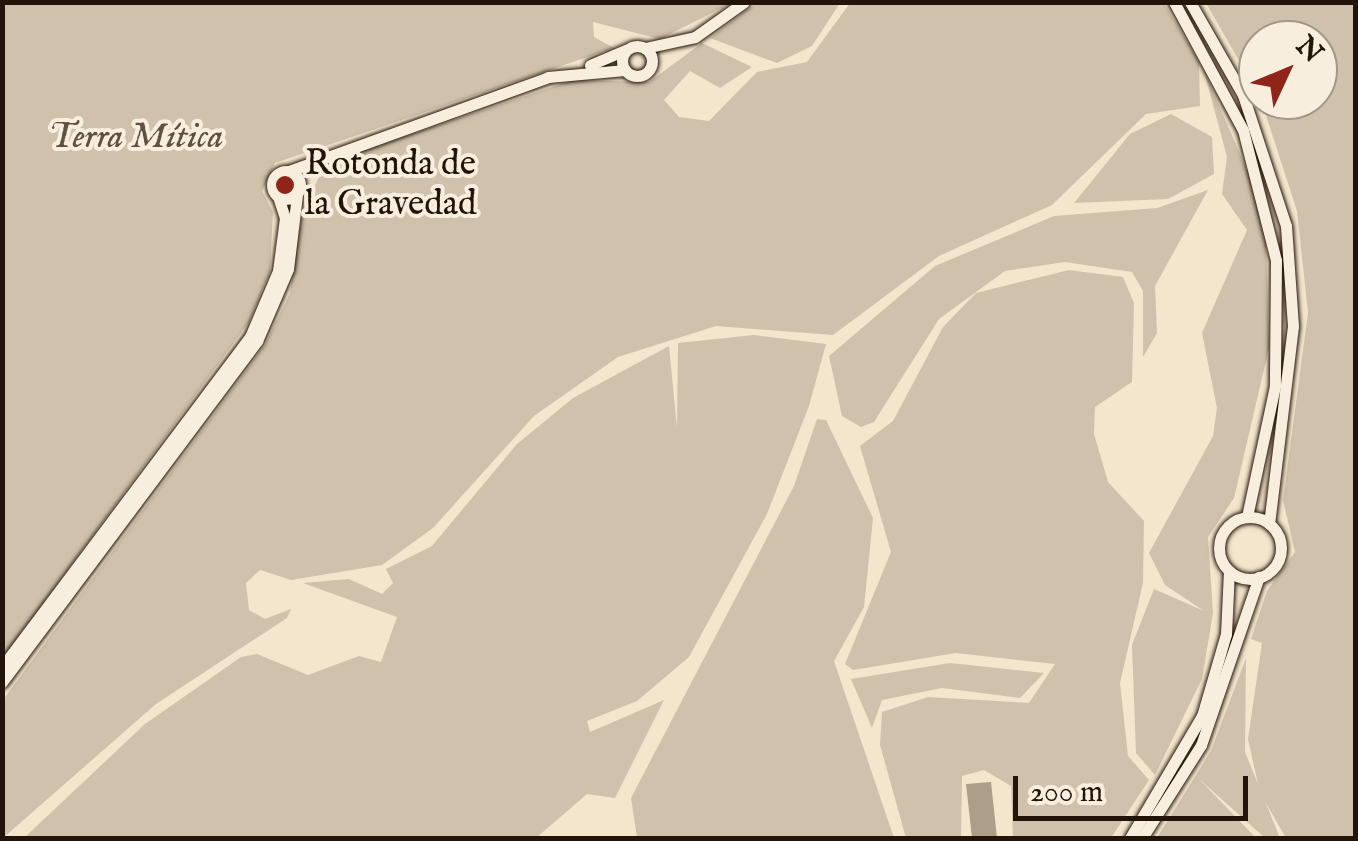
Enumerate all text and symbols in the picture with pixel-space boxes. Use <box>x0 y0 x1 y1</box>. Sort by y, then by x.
north arrow <box>1238 20 1338 120</box>
text: N <box>1287 29 1330 71</box>
park label: Terra Mítica <box>49 117 223 159</box>
place label: Rotonda de la Gravedad <box>305 144 477 226</box>
marker: Rotonda de la Gravedad <box>274 174 296 196</box>
scale bar <box>1018 756 1253 818</box>
text: 200 m <box>1030 774 1103 812</box>

